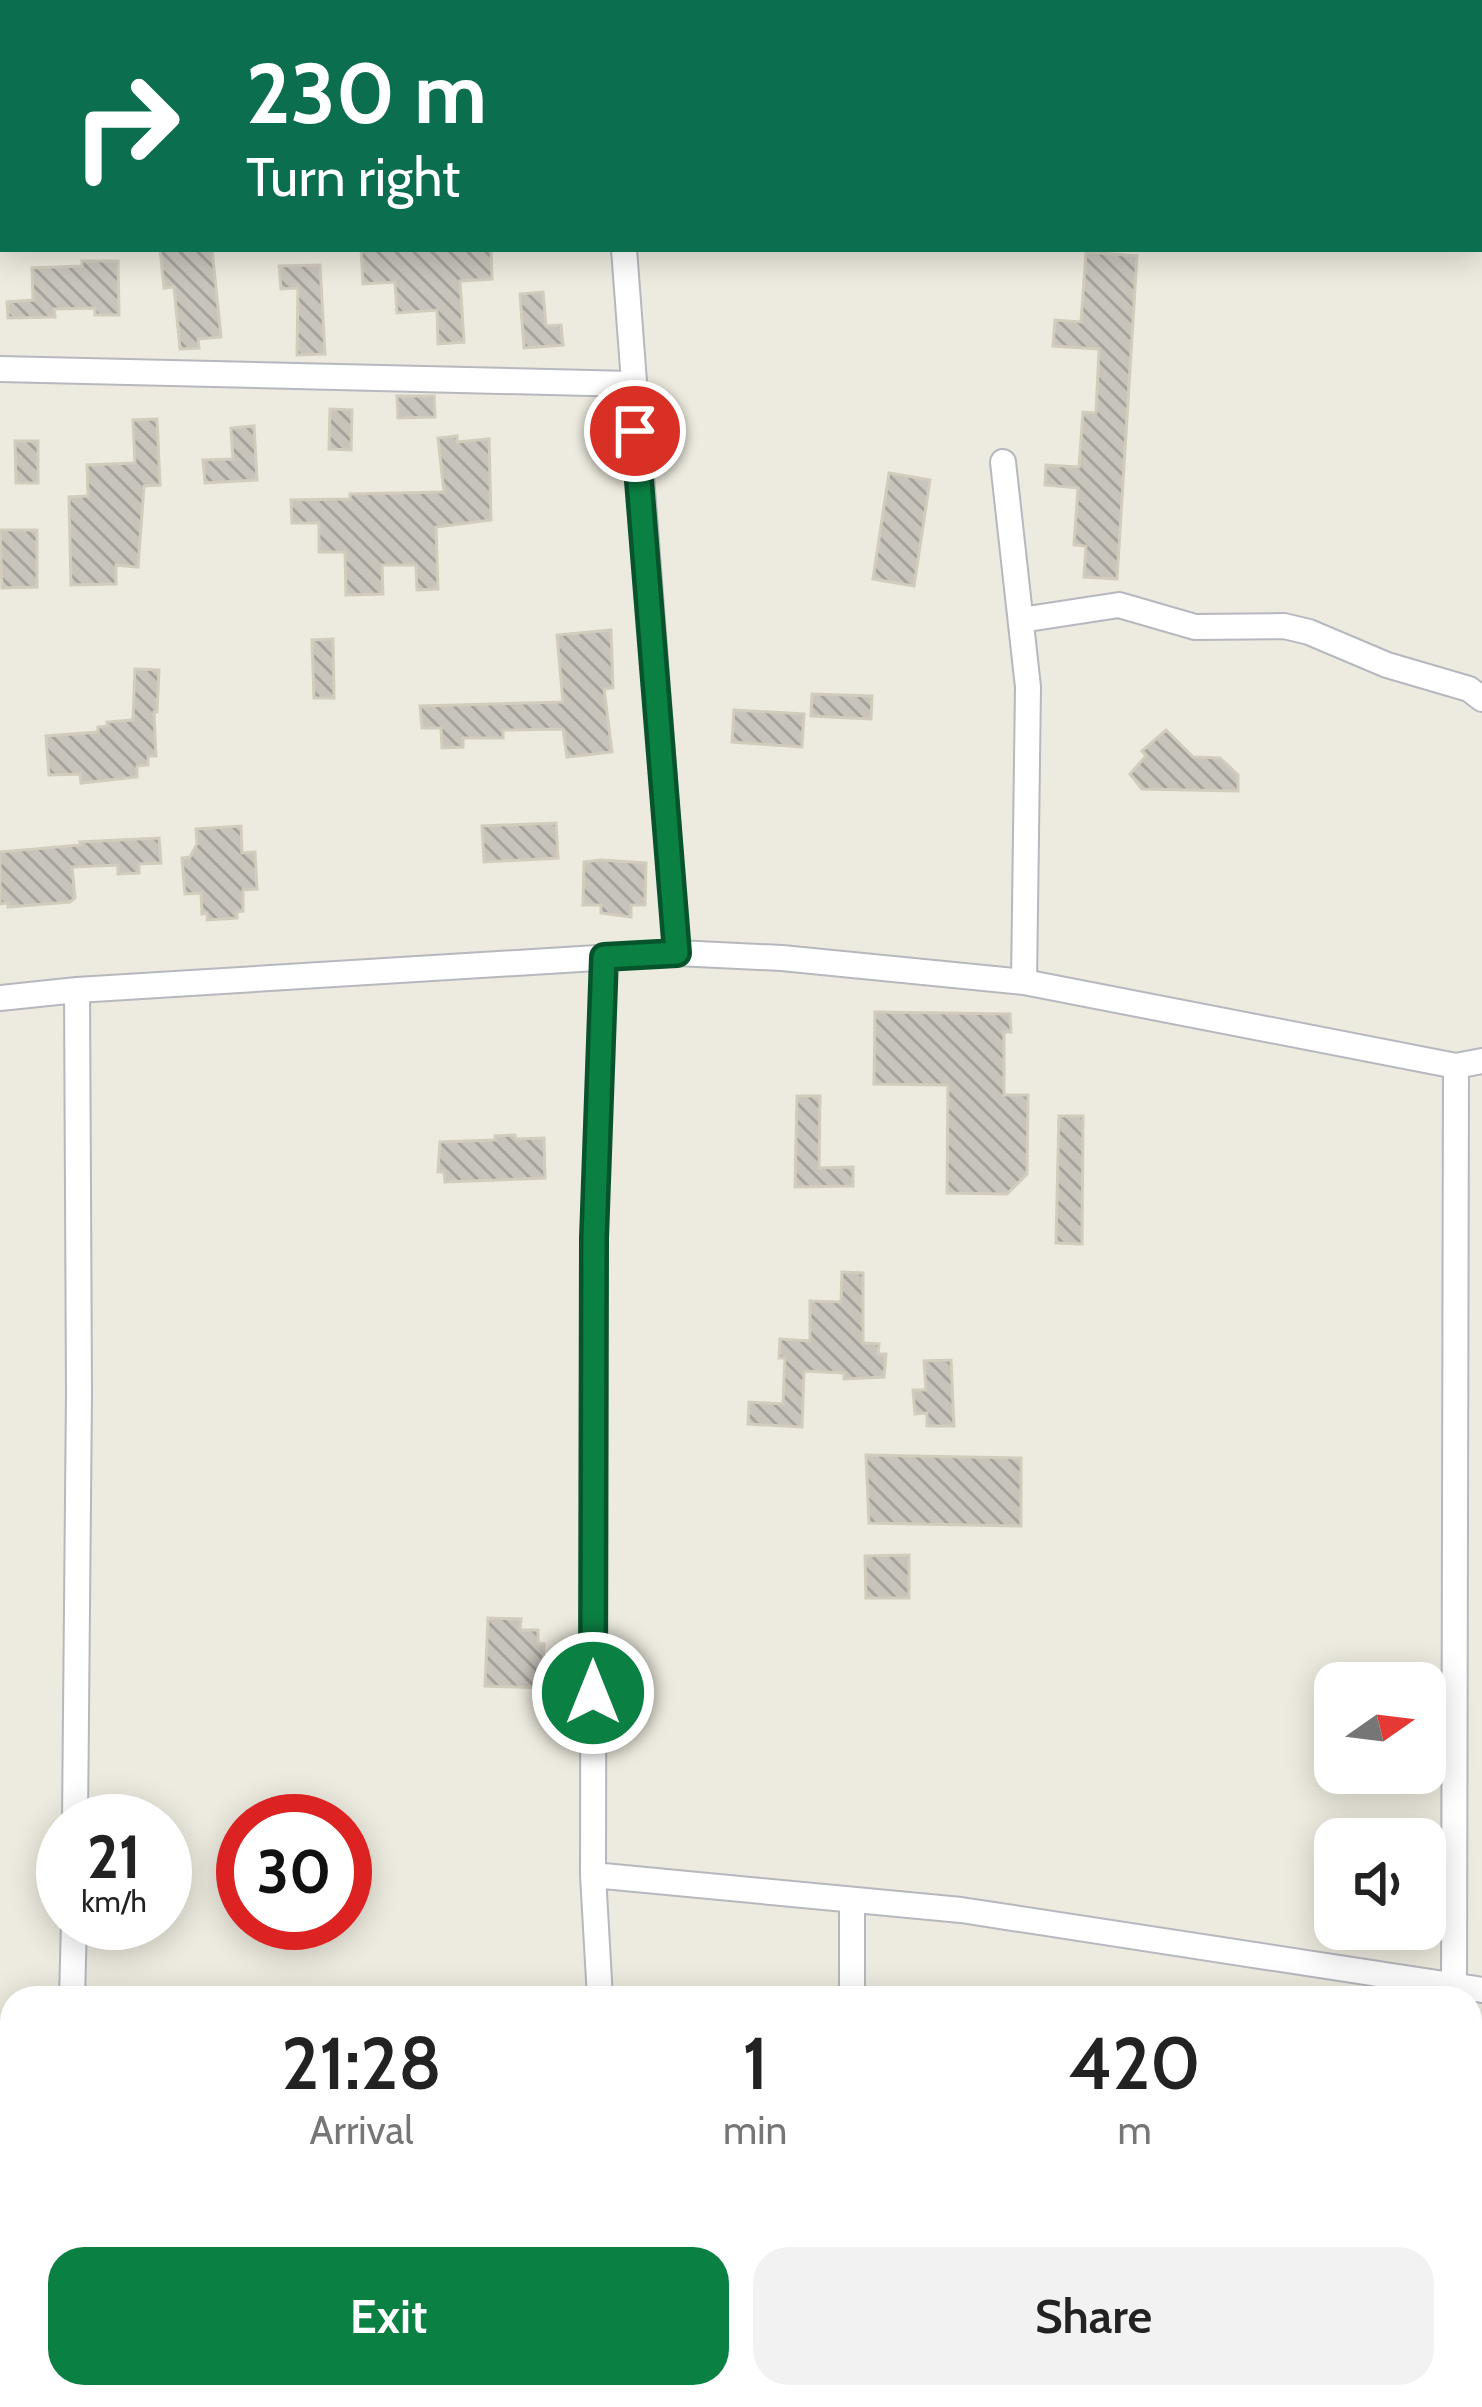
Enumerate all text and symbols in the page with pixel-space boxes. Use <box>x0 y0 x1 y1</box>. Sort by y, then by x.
text: 230 m <box>246 42 487 144</box>
icon: right <box>48 48 204 204</box>
text: Turn right <box>246 144 460 210</box>
pin <box>584 380 686 482</box>
icon: arrive <box>602 398 668 464</box>
position arrow <box>530 1630 656 1756</box>
north arrow <box>1314 1662 1446 1794</box>
map controls <box>1314 1662 1446 1950</box>
speed limit sign: 30 <box>216 1794 372 1950</box>
button: sound <box>1314 1818 1446 1950</box>
text: 21 <box>87 1820 141 1893</box>
text: km/h <box>81 1883 147 1920</box>
text: 21:28 <box>281 2020 442 2107</box>
text: 1 <box>742 2020 768 2107</box>
text: 420 <box>1069 2020 1201 2107</box>
text: Arrival <box>310 2106 413 2154</box>
text: min <box>723 2106 787 2154</box>
text: m <box>1118 2106 1152 2154</box>
button: Exit <box>48 2247 729 2385</box>
button: Share <box>753 2247 1434 2385</box>

